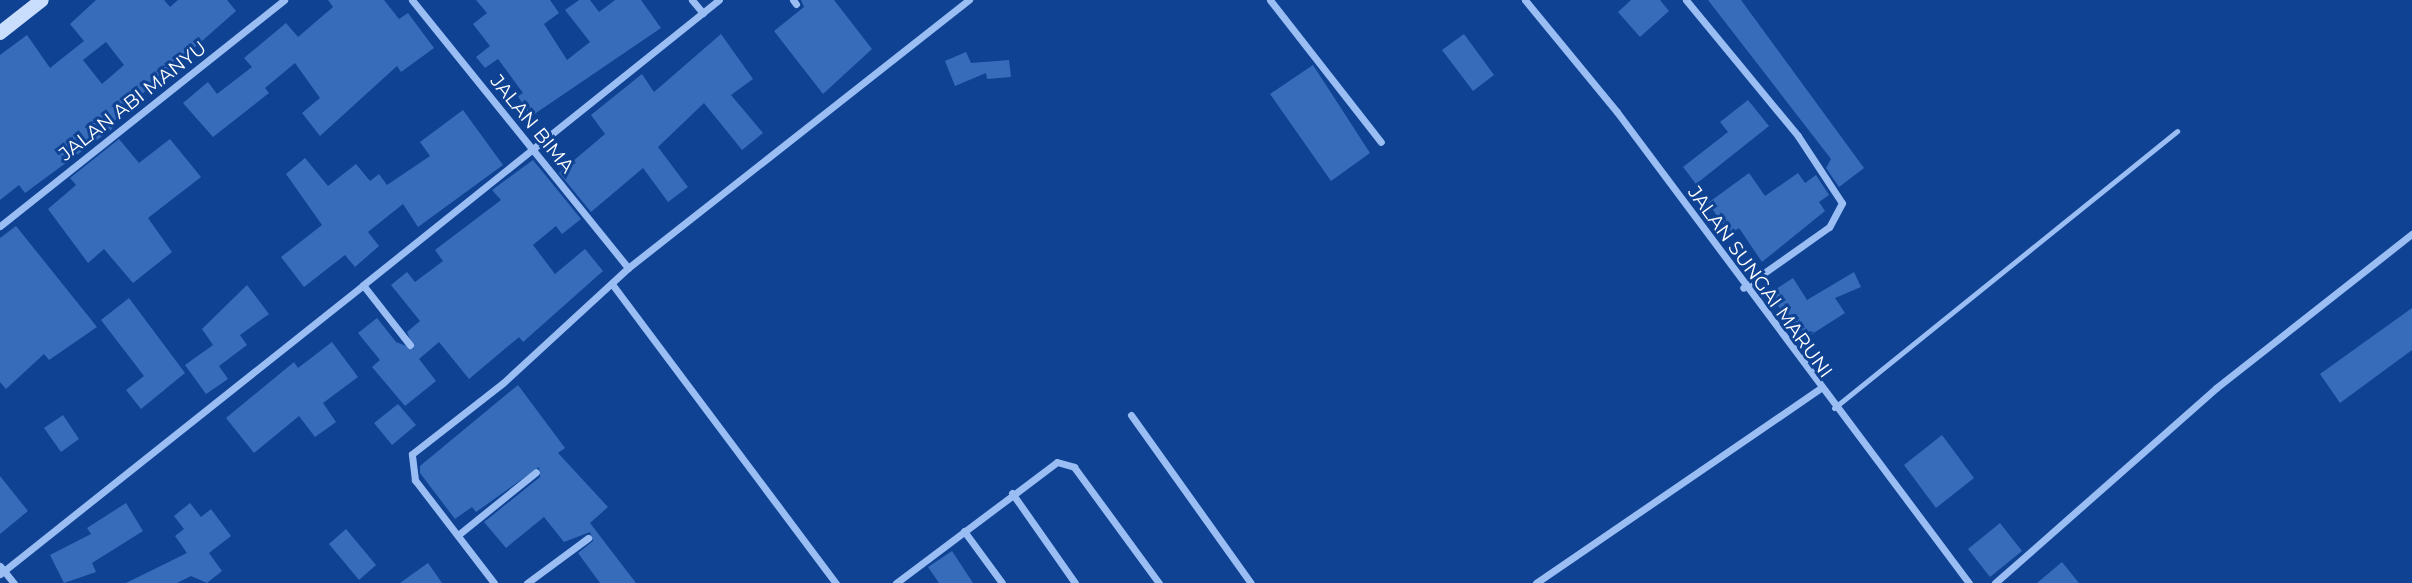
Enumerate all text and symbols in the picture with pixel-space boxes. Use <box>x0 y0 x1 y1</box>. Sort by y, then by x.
street label: JALAN ABI MANYU <box>55 36 211 166</box>
street label: JALAN BIMA <box>485 70 579 178</box>
street label: JALAN SUNGAI MARUNI <box>1683 182 1837 382</box>

